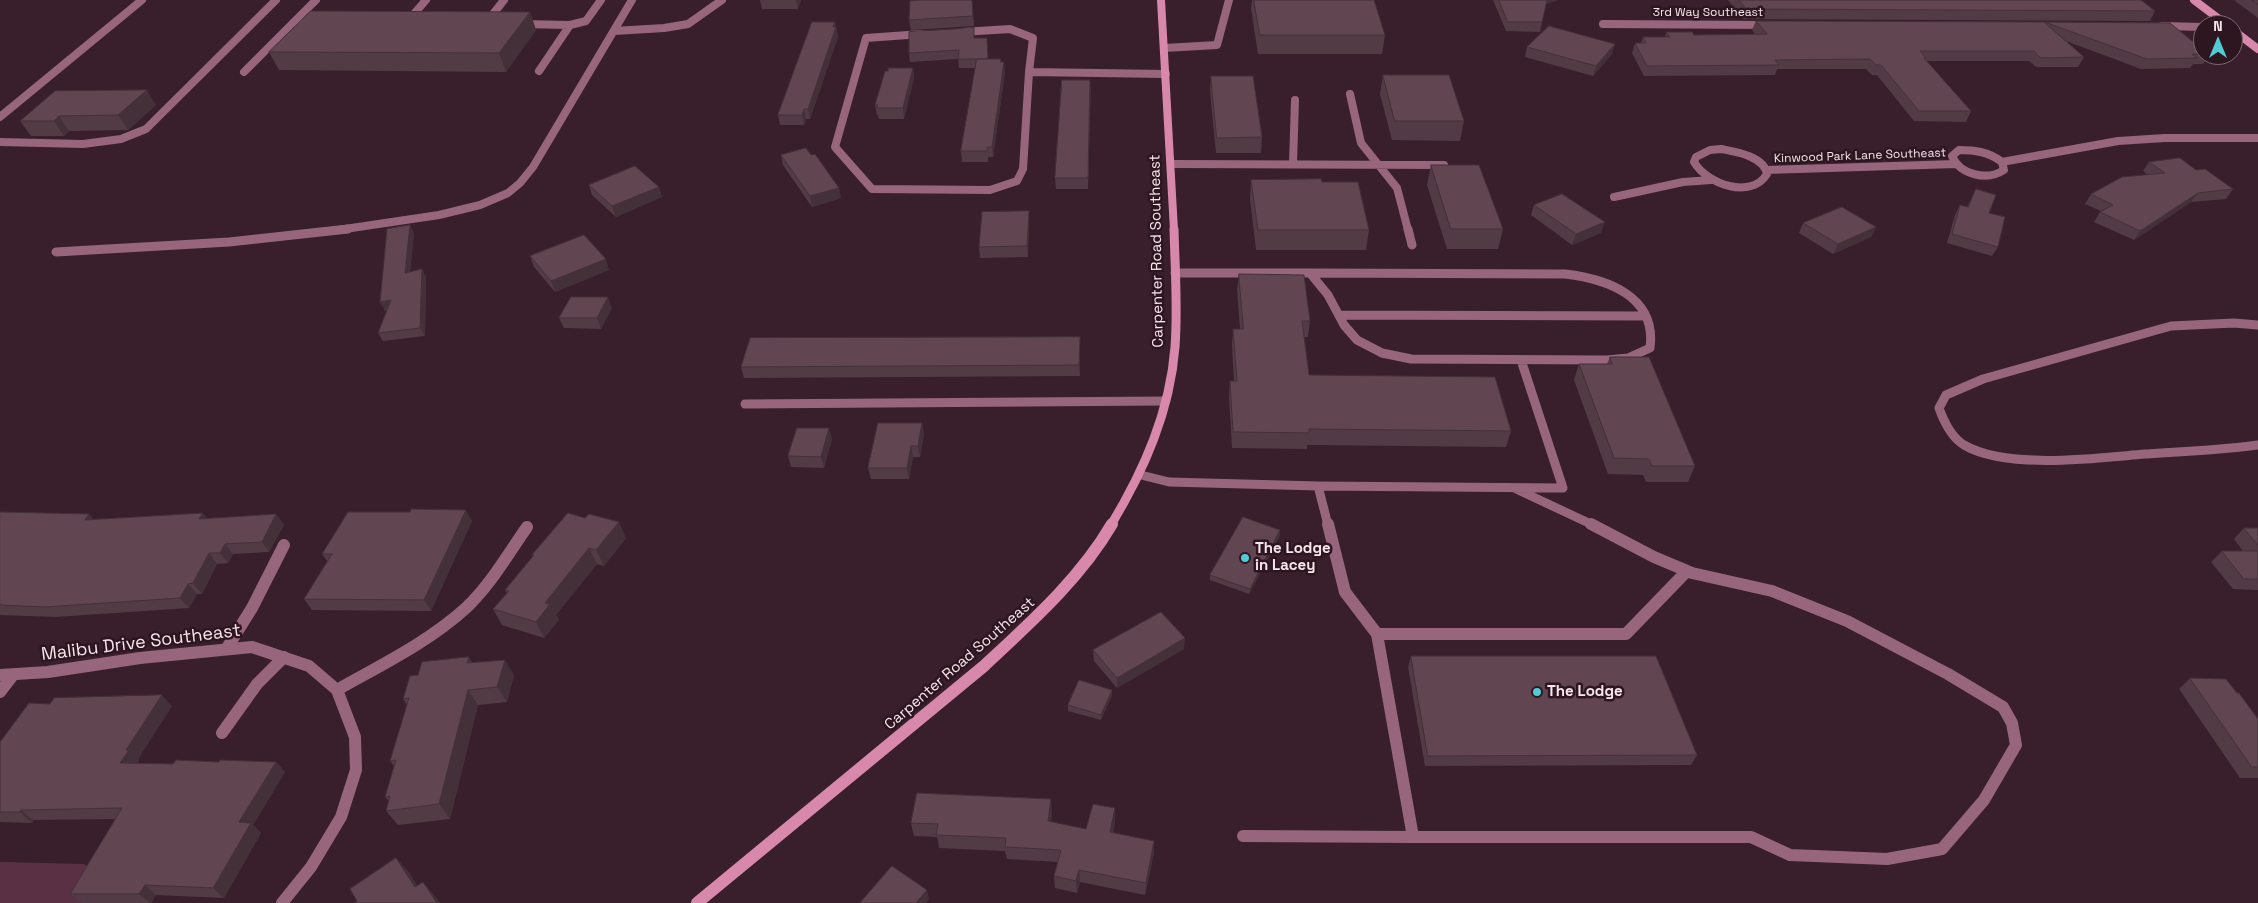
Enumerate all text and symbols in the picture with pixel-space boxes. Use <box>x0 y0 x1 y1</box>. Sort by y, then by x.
street label: 3rd Way Southeast <box>1653 6 1763 20</box>
north arrow <box>2193 15 2243 65</box>
text: N <box>2213 17 2223 35</box>
street label: Kinwood Park Lane Southeast <box>1774 146 1946 166</box>
street label: Carpenter Road Southeast <box>1146 154 1168 348</box>
place label: The Lodge in Lacey <box>1255 540 1331 575</box>
marker: The Lodge in Lacey <box>1239 552 1251 564</box>
street label: Carpenter Road Southeast <box>881 594 1039 734</box>
street label: Malibu Drive Southeast <box>40 620 242 666</box>
place label: The Lodge <box>1547 683 1623 701</box>
marker: The Lodge <box>1531 686 1543 698</box>

